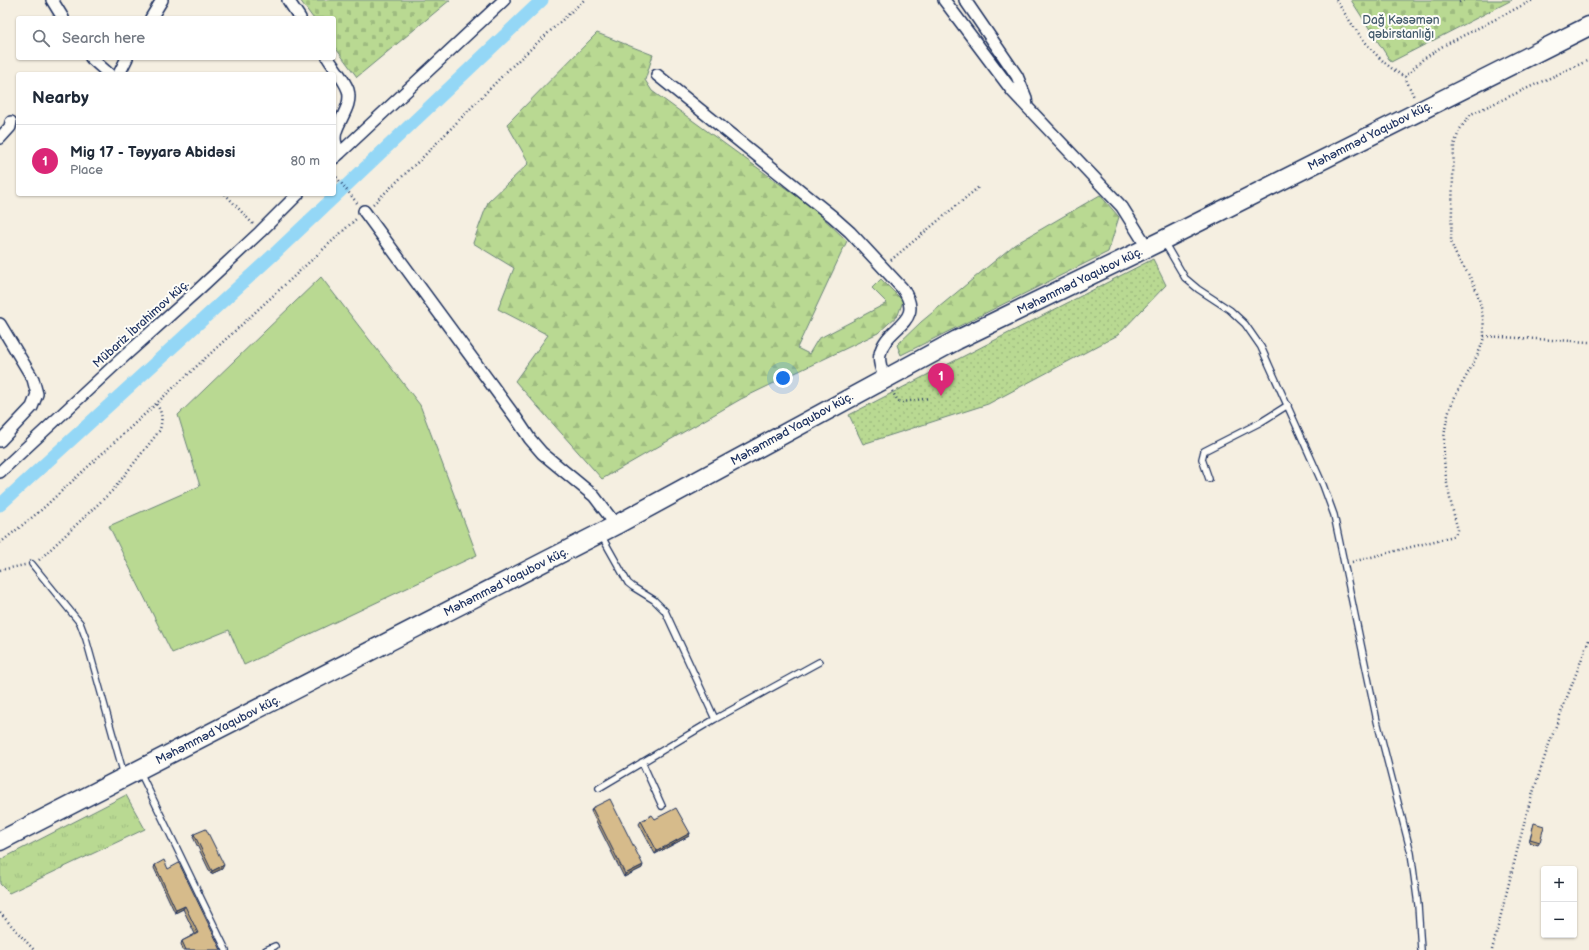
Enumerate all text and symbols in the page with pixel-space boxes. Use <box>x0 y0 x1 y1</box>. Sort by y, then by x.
park label: Dağ Kəsəmən qəbirstanlığı <box>1362 13 1440 42</box>
search box <box>16 16 336 60</box>
icon: search <box>30 27 52 49</box>
text: Search here <box>62 29 145 48</box>
text: Nearby <box>32 88 89 108</box>
street label: Məhəmməd Yaqubov küç. <box>1305 98 1435 174</box>
text: Mig 17 - Təyyarə Abidəsi <box>70 143 235 162</box>
text: 1 <box>42 153 48 169</box>
text: 80 m <box>291 153 320 169</box>
text: Place <box>70 162 103 178</box>
street label: Məhəmməd Yaqubov küç. <box>1015 244 1145 318</box>
street label: Mübariz İbrahimov küç. <box>89 276 192 371</box>
pin: 1 <box>928 363 954 396</box>
your location <box>773 368 793 388</box>
street label: Məhəmməd Yaqubov küç. <box>728 389 856 469</box>
street label: Məhəmməd Yaqubov küç. <box>441 544 571 620</box>
street label: Məhəmməd Yaqubov küç. <box>153 692 283 768</box>
map controls <box>1541 866 1577 938</box>
button: + <box>1541 866 1577 902</box>
button: − <box>1541 902 1577 938</box>

